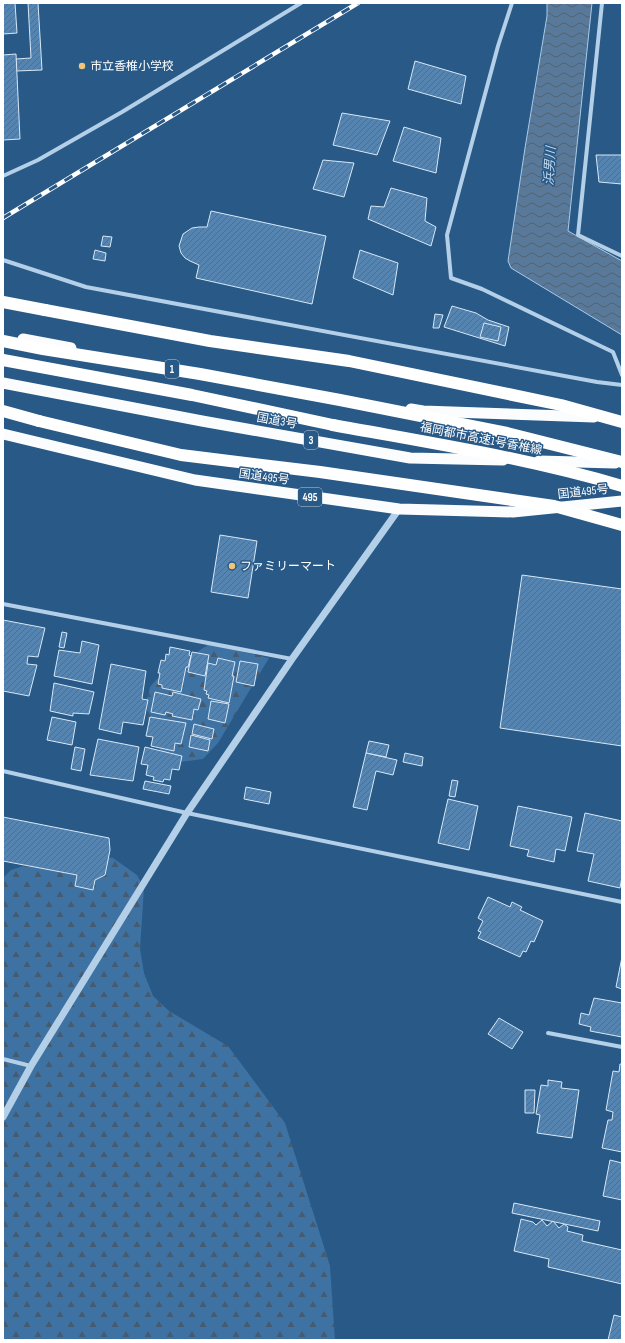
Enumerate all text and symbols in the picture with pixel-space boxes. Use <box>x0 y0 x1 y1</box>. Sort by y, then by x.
place label: 市立香椎小学校 <box>90 59 174 74</box>
marker: 市立香椎小学校 <box>77 61 87 71</box>
water label: 浜男川 <box>541 144 559 186</box>
road number: 1 <box>165 360 179 378</box>
street label: 国道3号 <box>255 410 299 432</box>
street label: 福岡都市高速1号香椎線 <box>419 420 543 458</box>
road number: 3 <box>304 431 318 449</box>
street label: 国道495号 <box>238 466 290 488</box>
street label: 国道495号 <box>557 482 609 502</box>
road number: 495 <box>298 488 322 506</box>
place label: ファミリーマート <box>240 559 336 574</box>
marker: ファミリーマート <box>227 561 237 571</box>

